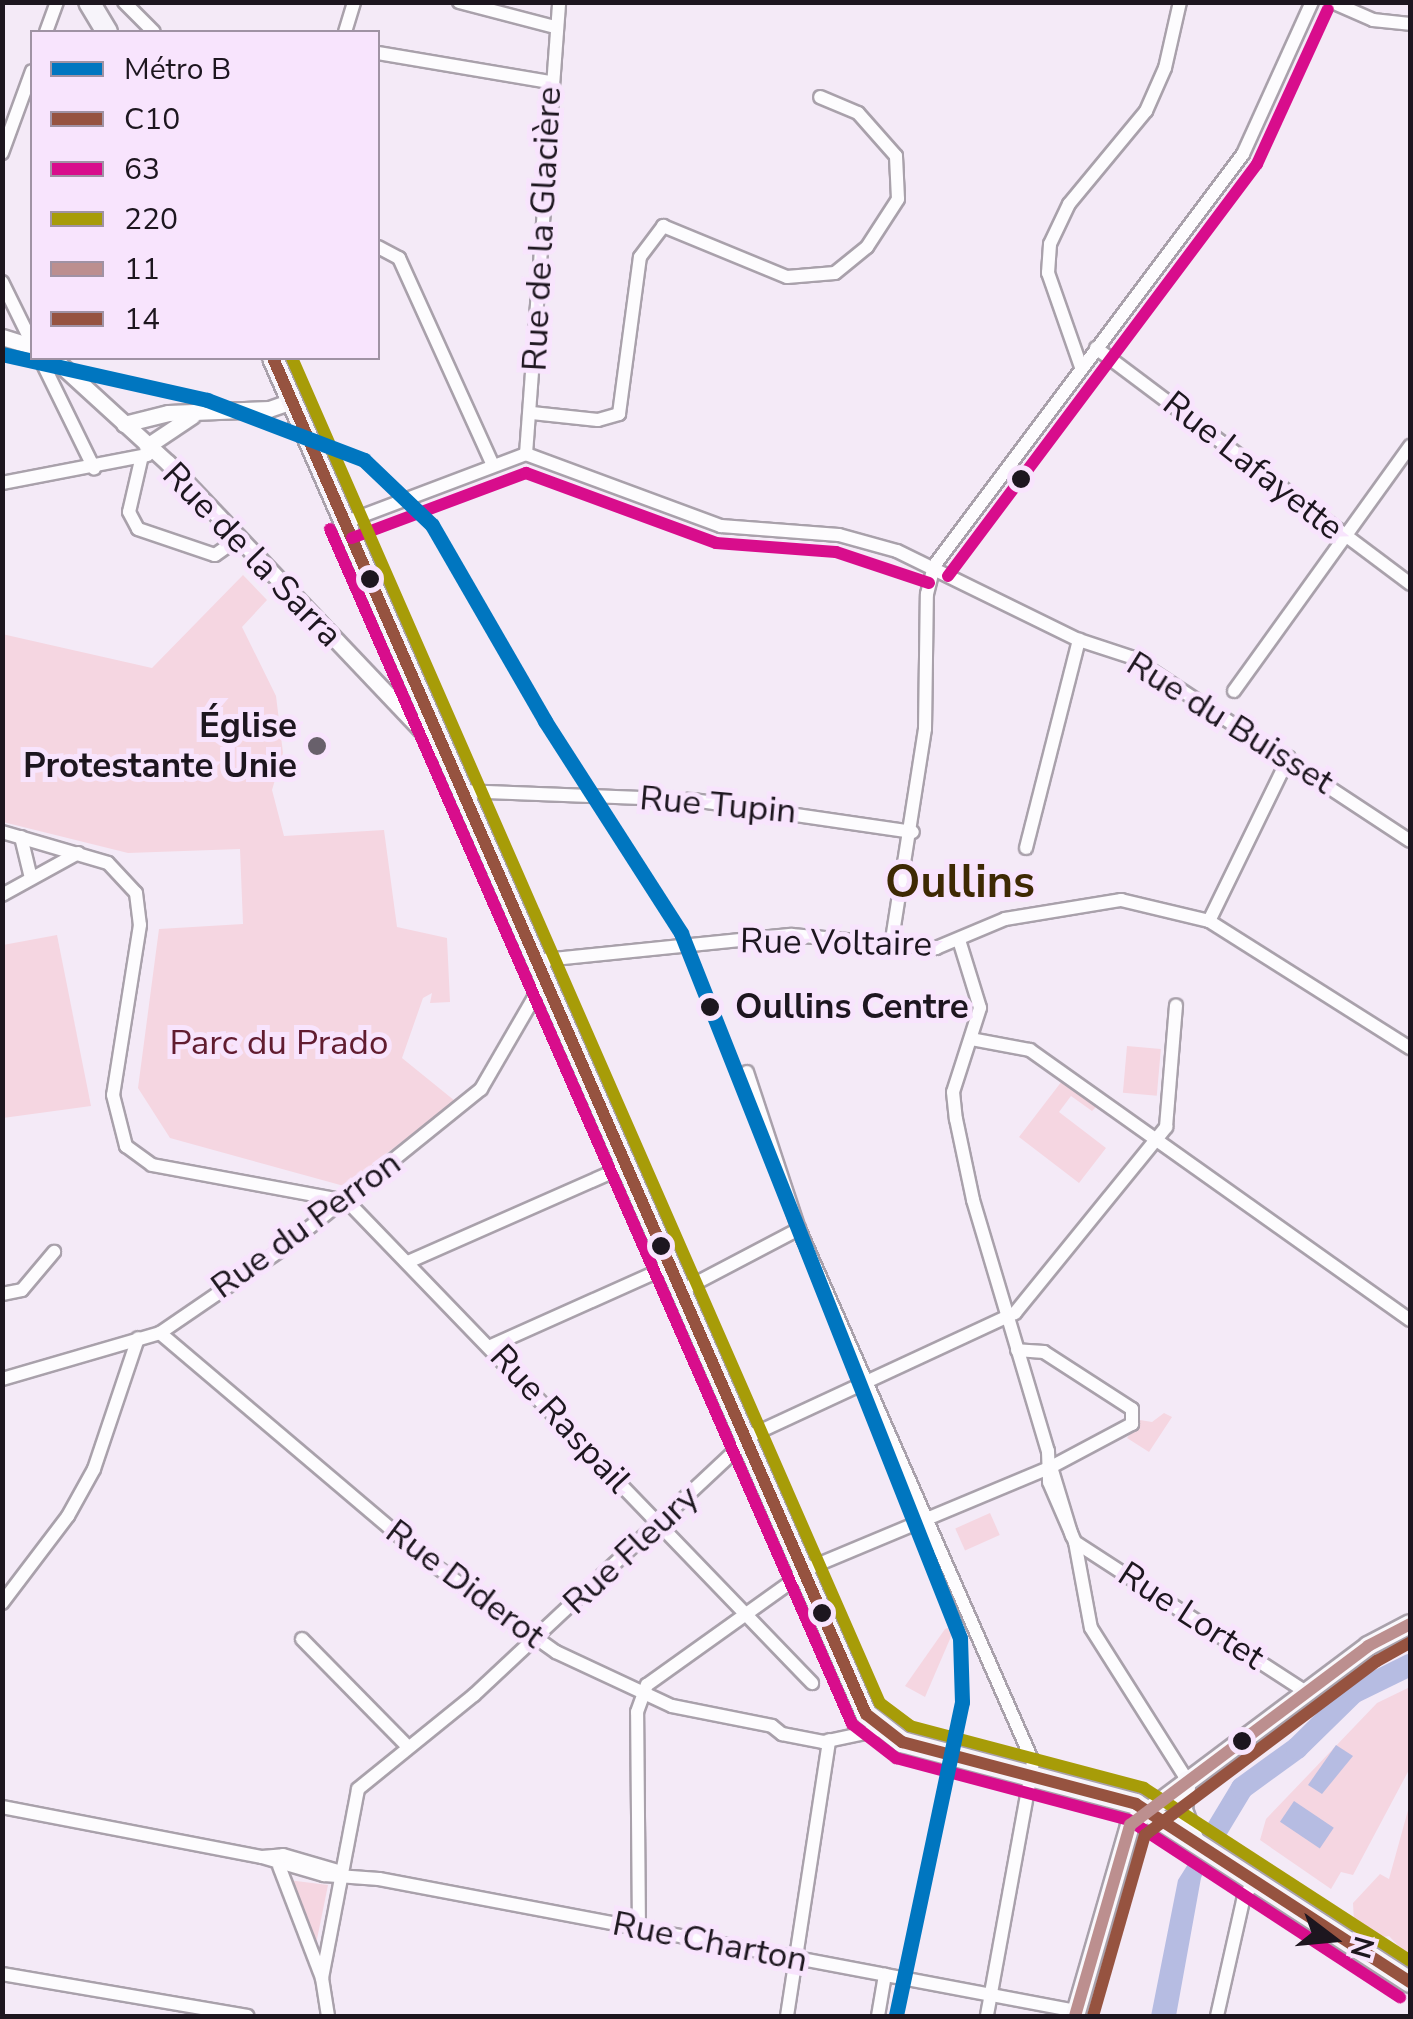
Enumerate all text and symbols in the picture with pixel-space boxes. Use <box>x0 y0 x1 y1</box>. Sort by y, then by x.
legend <box>30 30 380 360</box>
text: Métro B <box>124 49 231 90</box>
street label: Rue de la Glacière <box>514 86 570 372</box>
text: C10 <box>124 99 180 140</box>
text: 63 <box>124 149 160 190</box>
text: 220 <box>124 199 178 240</box>
text: 11 <box>124 249 160 290</box>
text: 14 <box>124 299 160 340</box>
street label: Rue Lafayette <box>1155 383 1351 549</box>
street label: Rue de la Sarra <box>154 454 350 656</box>
unlabelled marker <box>1011 469 1031 489</box>
unlabelled marker <box>360 569 380 589</box>
street label: Rue du Buisset <box>1119 643 1341 803</box>
place label: Église Protestante Unie <box>23 705 297 787</box>
marker: Église Protestante Unie <box>306 735 328 757</box>
street label: Rue Tupin <box>638 777 798 833</box>
district label: Oullins <box>885 856 1035 910</box>
street label: Rue Voltaire <box>740 920 932 966</box>
place label: Oullins Centre <box>735 986 969 1028</box>
marker: Oullins Centre <box>694 991 726 1023</box>
park label: Parc du Prado <box>170 1022 388 1064</box>
street label: Rue du Perron <box>203 1142 409 1308</box>
unlabelled marker <box>651 1236 671 1256</box>
street label: Rue Raspail <box>481 1336 639 1502</box>
street label: Rue Fleury <box>555 1477 707 1623</box>
street label: Rue Diderot <box>377 1511 553 1657</box>
street label: Rue Lortet <box>1110 1553 1272 1679</box>
unlabelled marker <box>812 1603 832 1623</box>
unlabelled marker <box>1232 1731 1252 1751</box>
north arrow <box>1283 1889 1383 1989</box>
street label: Rue Charton <box>609 1903 811 1981</box>
text: N <box>1341 1932 1383 1963</box>

